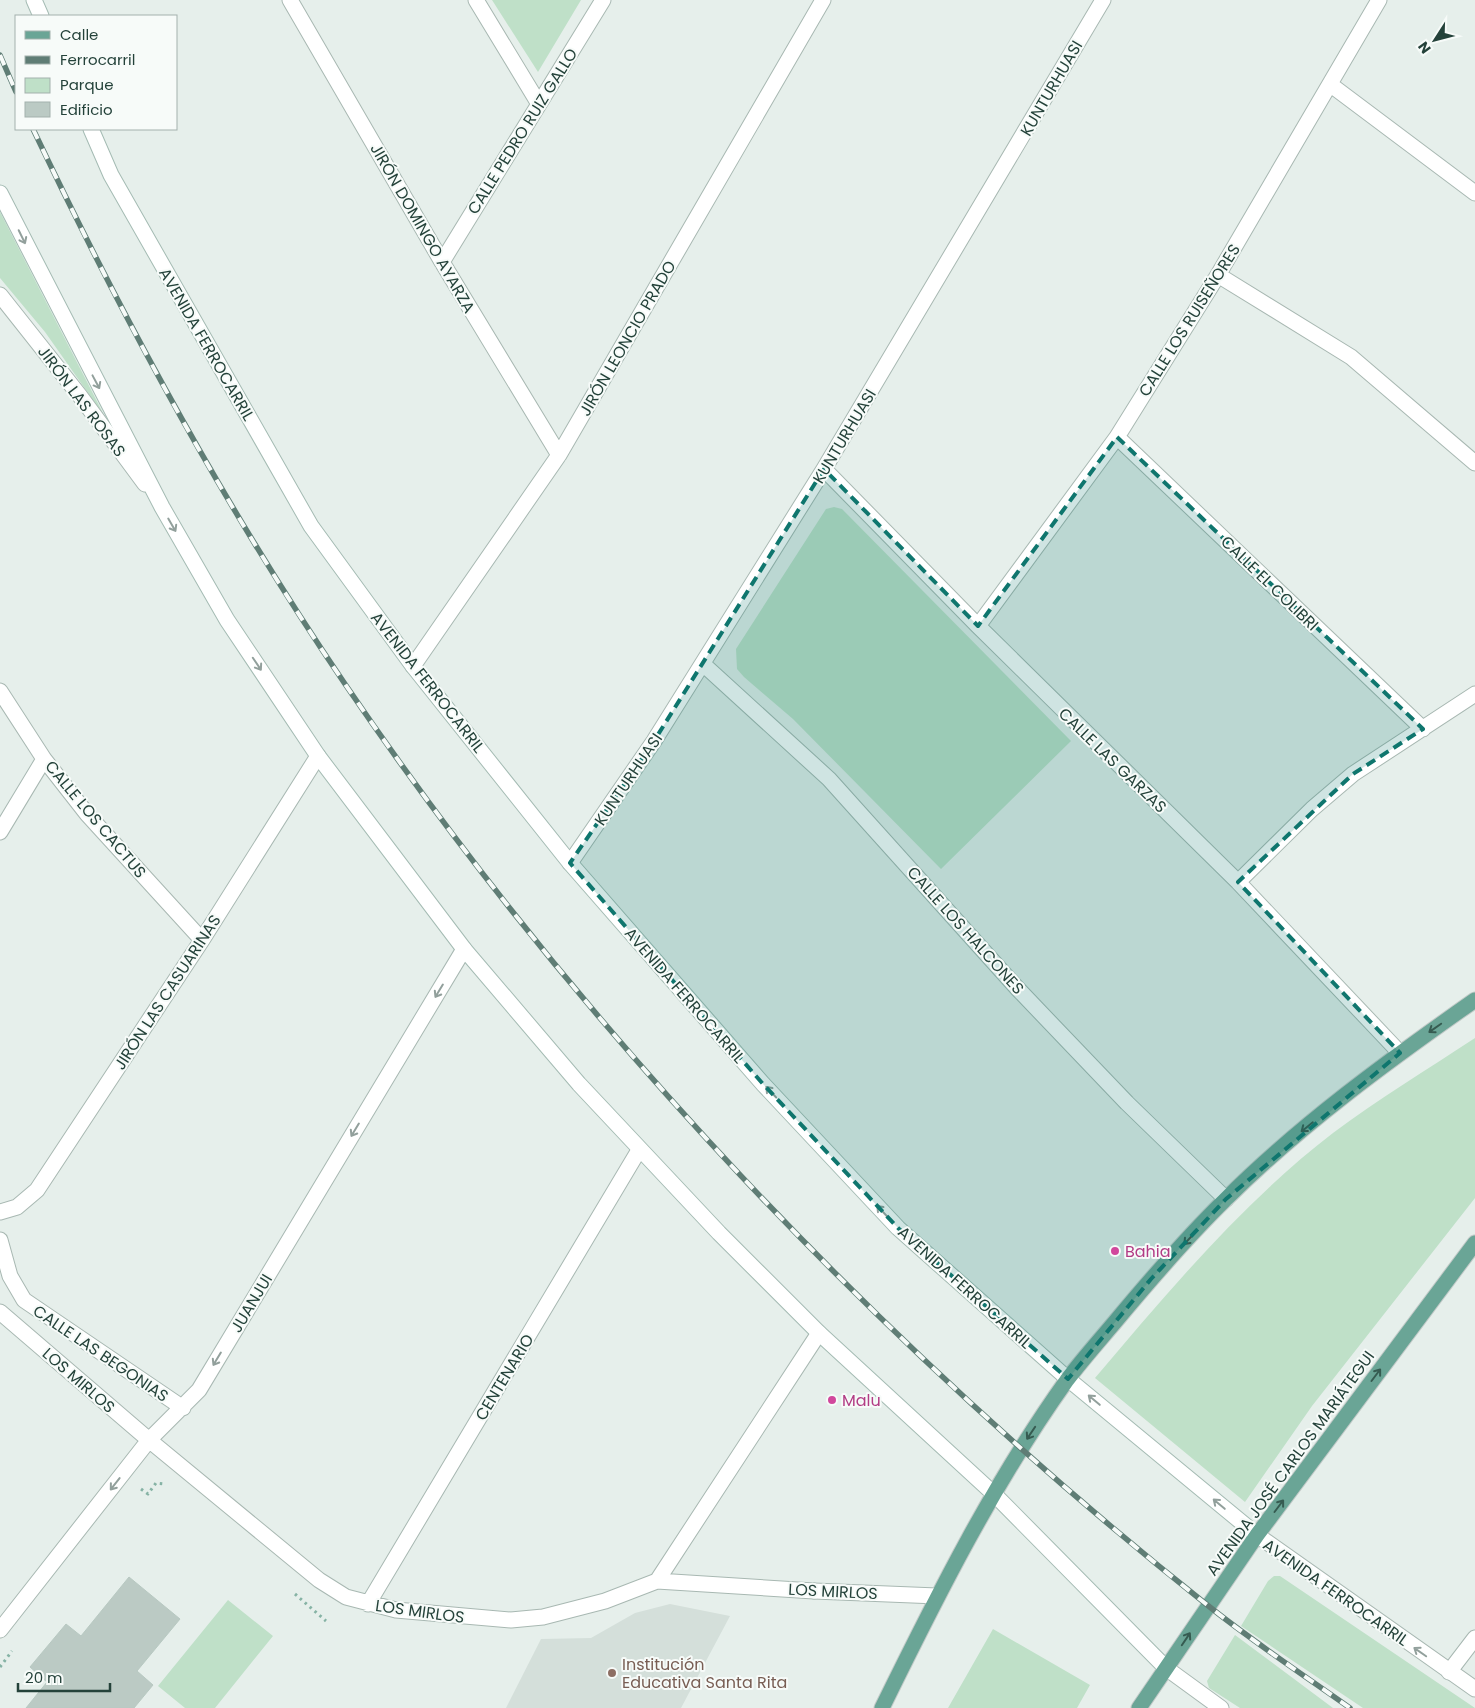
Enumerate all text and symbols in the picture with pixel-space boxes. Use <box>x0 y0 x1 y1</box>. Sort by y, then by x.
legend <box>15 15 178 130</box>
north arrow <box>1410 15 1460 65</box>
text: Calle <box>60 24 98 45</box>
street label: KUNTURHUASI <box>1015 36 1088 140</box>
text: N <box>1413 38 1436 58</box>
street label: CALLE PEDRO RUIZ GALLO <box>462 44 583 219</box>
text: Ferrocarril <box>60 49 135 70</box>
text: Parque <box>60 74 113 95</box>
text: Edificio <box>60 99 113 120</box>
street label: JIRÓN DOMINGO AYARZA <box>364 139 481 318</box>
one-way arrow <box>18 229 27 244</box>
street label: CALLE LOS RUISEÑORES <box>1133 240 1246 401</box>
street label: JIRÓN LEONCIO PRADO <box>573 256 681 420</box>
street label: AVENIDA FERROCARRIL <box>153 264 260 425</box>
street label: JIRÓN LAS ROSAS <box>32 341 131 462</box>
one-way arrow <box>91 374 101 389</box>
street label: KUNTURHUASI <box>807 385 882 488</box>
one-way arrow <box>168 517 178 532</box>
street label: CALLE EL COLIBRI <box>1216 531 1324 636</box>
street label: AVENIDA FERROCARRIL <box>365 607 490 758</box>
one-way arrow <box>251 657 262 671</box>
street label: CALLE LAS GARZAS <box>1053 703 1172 818</box>
street label: KUNTURHUASI <box>589 729 668 830</box>
street label: CALLE LOS CACTUS <box>40 756 152 883</box>
street label: CALLE LOS HALCONES <box>902 861 1029 999</box>
street label: JIRÓN LAS CASUARINAS <box>109 910 226 1074</box>
street label: AVENIDA FERROCARRIL <box>619 922 750 1068</box>
one-way arrow <box>434 983 444 997</box>
one-way arrow <box>1428 1023 1442 1033</box>
one-way arrow <box>765 1085 777 1098</box>
one-way arrow <box>1301 1122 1314 1133</box>
one-way arrow <box>350 1123 360 1137</box>
one-way arrow <box>876 1205 888 1218</box>
street label: AVENIDA FERROCARRIL <box>893 1221 1037 1354</box>
one-way arrow <box>1183 1232 1195 1245</box>
place label: Bahia <box>1125 1240 1171 1263</box>
marker: Bahia <box>1109 1245 1121 1257</box>
street label: JUANJUI <box>225 1270 278 1337</box>
street label: CALLE LAS BEGONIAS <box>28 1299 173 1407</box>
street label: CENTENARIO <box>470 1330 539 1425</box>
street label: LOS MIRLOS <box>37 1342 120 1418</box>
street label: AVENIDA JOSÉ CARLOS MARIÁTEGUI <box>1201 1346 1380 1581</box>
one-way arrow <box>212 1352 222 1366</box>
one-way arrow <box>1371 1369 1382 1382</box>
place label: Malu <box>842 1389 881 1412</box>
marker: Malu <box>826 1394 838 1406</box>
one-way arrow <box>1088 1395 1101 1406</box>
one-way arrow <box>1026 1425 1036 1439</box>
one-way arrow <box>109 1477 120 1490</box>
one-way arrow <box>1213 1499 1226 1510</box>
one-way arrow <box>1274 1499 1284 1513</box>
street label: AVENIDA FERROCARRIL <box>1258 1533 1413 1652</box>
street label: LOS MIRLOS <box>788 1578 878 1605</box>
street label: LOS MIRLOS <box>374 1594 466 1629</box>
one-way arrow <box>1181 1632 1191 1646</box>
one-way arrow <box>1414 1647 1428 1657</box>
place label: Institución Educativa Santa Rita <box>622 1653 787 1694</box>
scale bar <box>18 1660 110 1692</box>
text: 20 m <box>25 1667 63 1688</box>
marker: Institución Educativa Santa Rita <box>606 1667 618 1679</box>

